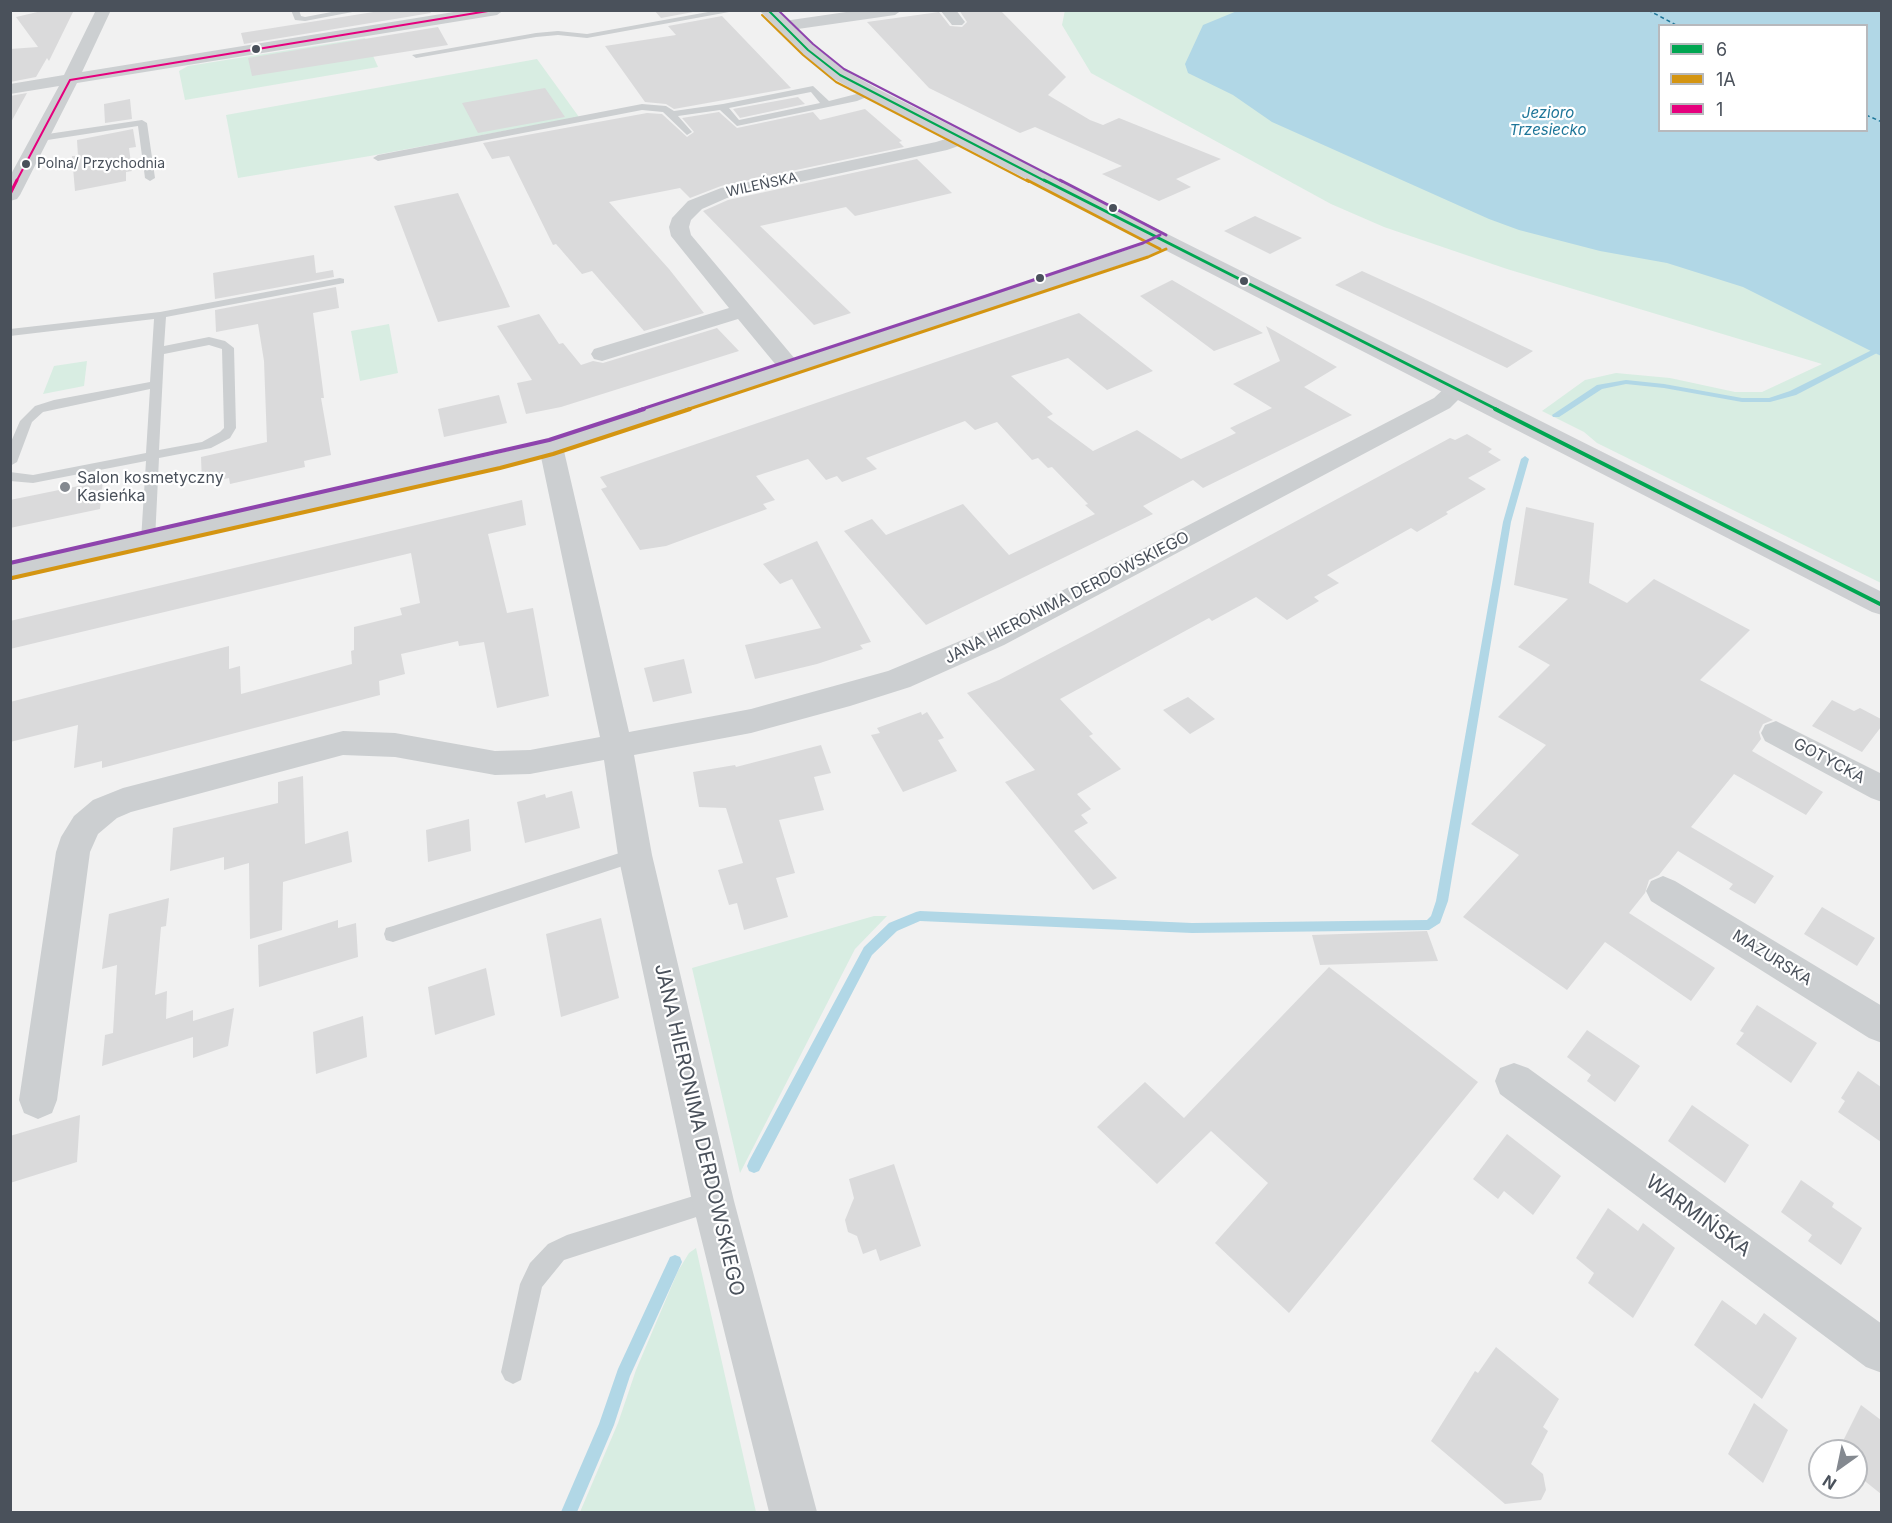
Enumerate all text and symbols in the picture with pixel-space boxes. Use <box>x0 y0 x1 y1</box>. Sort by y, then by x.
legend <box>1658 24 1868 132</box>
text: 6 <box>1716 39 1727 60</box>
unlabelled marker <box>250 43 262 55</box>
text: 1A <box>1716 69 1736 90</box>
text: 1 <box>1716 99 1723 120</box>
water label: Jezioro Trzesiecko <box>1510 104 1586 139</box>
place label: Polna/ Przychodnia <box>37 156 165 172</box>
marker: Polna/ Przychodnia <box>20 158 32 170</box>
street label: WILEŃSKA <box>725 169 799 201</box>
unlabelled marker <box>1107 202 1119 214</box>
unlabelled marker <box>1034 272 1046 284</box>
unlabelled marker <box>1238 275 1250 287</box>
place label: Salon kosmetyczny Kasieńka <box>77 468 224 506</box>
marker: Salon kosmetyczny Kasieńka <box>58 480 72 494</box>
street label: JANA HIERONIMA DERDOWSKIEGO <box>941 528 1193 668</box>
street label: GOTYCKA <box>1790 734 1868 788</box>
street label: MAZURSKA <box>1729 926 1815 990</box>
street label: JANA HIERONIMA DERDOWSKIEGO <box>649 962 749 1298</box>
street label: WARMIŃSKA <box>1641 1170 1755 1262</box>
north arrow <box>1808 1439 1868 1499</box>
text: N <box>1819 1471 1840 1494</box>

